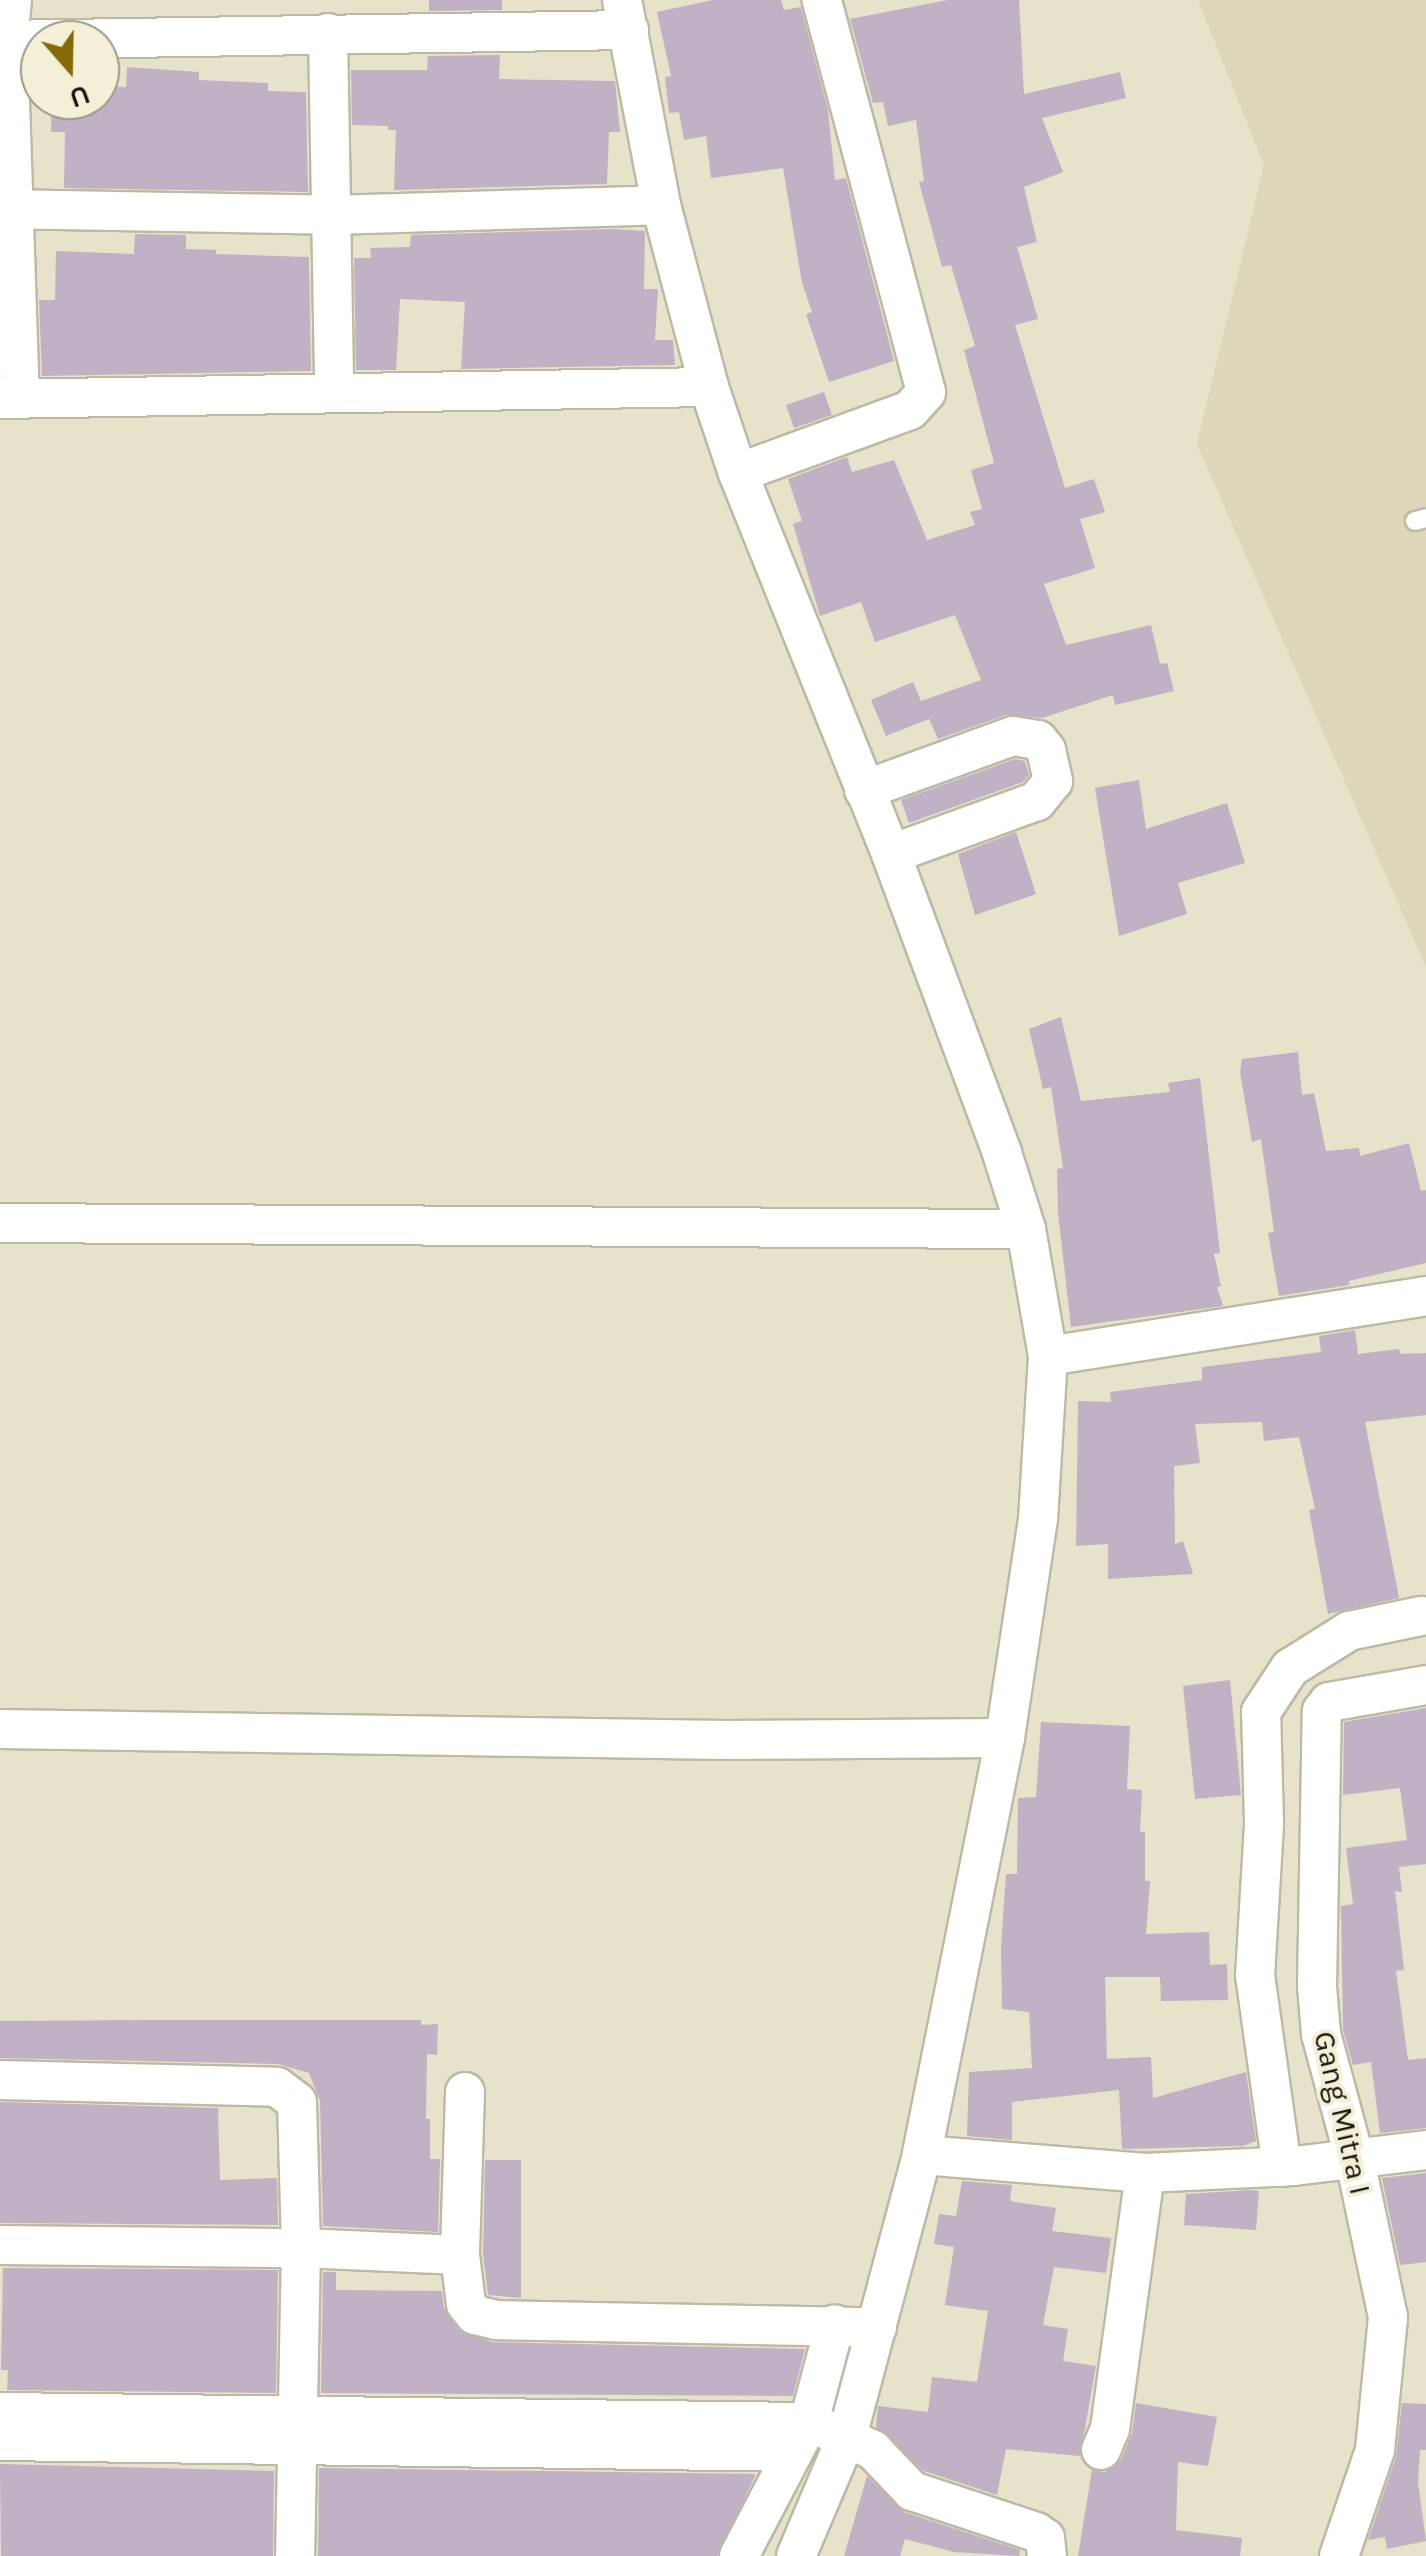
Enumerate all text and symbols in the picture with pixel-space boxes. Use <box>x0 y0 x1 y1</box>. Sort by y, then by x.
north arrow <box>20 20 120 120</box>
text: U <box>65 78 94 116</box>
street label: Gang Mitra I <box>1306 2028 1378 2198</box>

